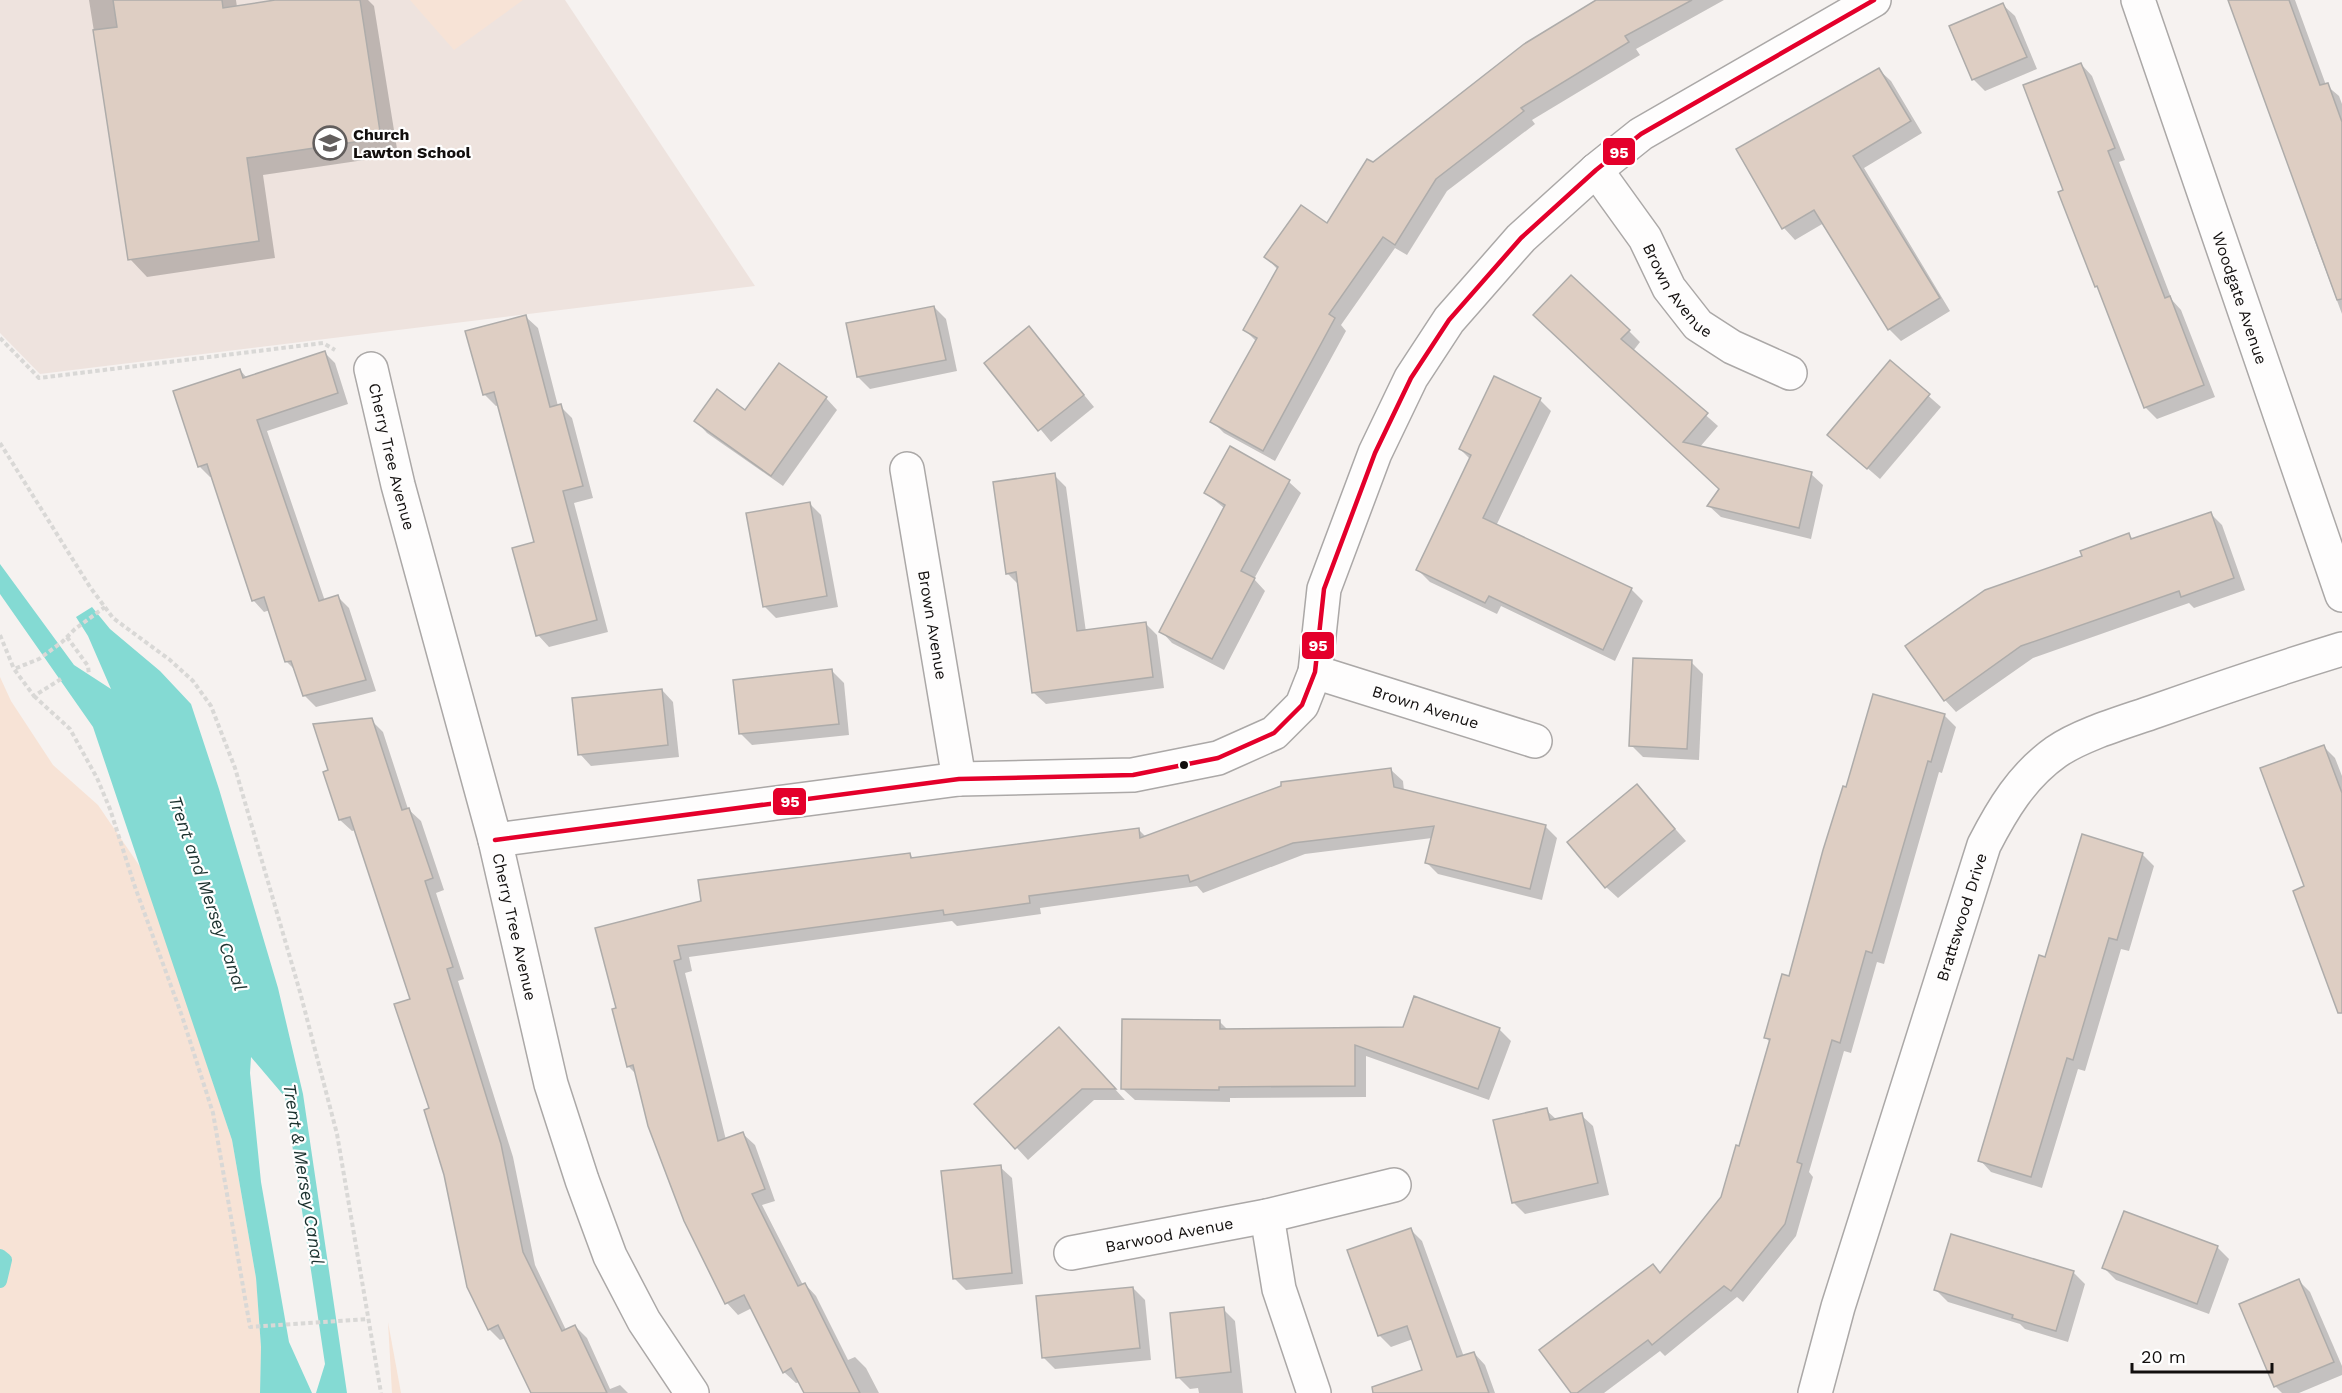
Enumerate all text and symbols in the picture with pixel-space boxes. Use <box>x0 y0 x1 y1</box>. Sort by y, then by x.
school or university icon: Church Lawton School <box>312 125 348 161</box>
place label: Church Lawton School <box>353 125 472 162</box>
line badge: 95 <box>1602 137 1636 166</box>
text: 95 <box>1609 143 1629 162</box>
street label: Woodgate Avenue <box>2209 229 2272 367</box>
street label: Brown Avenue <box>1639 240 1716 341</box>
street label: Cherry Tree Avenue <box>365 381 419 532</box>
street label: Brown Avenue <box>915 569 952 681</box>
line badge: 95 <box>1301 631 1335 660</box>
text: 95 <box>1308 636 1328 655</box>
street label: Brown Avenue <box>1370 681 1481 732</box>
unlabelled marker <box>1178 759 1190 771</box>
line badge: 95 <box>772 787 807 816</box>
text: 95 <box>780 792 800 811</box>
water label: Trent and Mersey Canal <box>165 793 251 993</box>
street label: Brattswood Drive <box>1932 850 1990 984</box>
street label: Cherry Tree Avenue <box>489 851 541 1002</box>
water label: Trent & Mersey Canal <box>279 1082 329 1266</box>
street label: Barwood Avenue <box>1104 1213 1235 1256</box>
scale bar <box>2132 1336 2272 1374</box>
text: 20 m <box>2141 1346 2186 1367</box>

